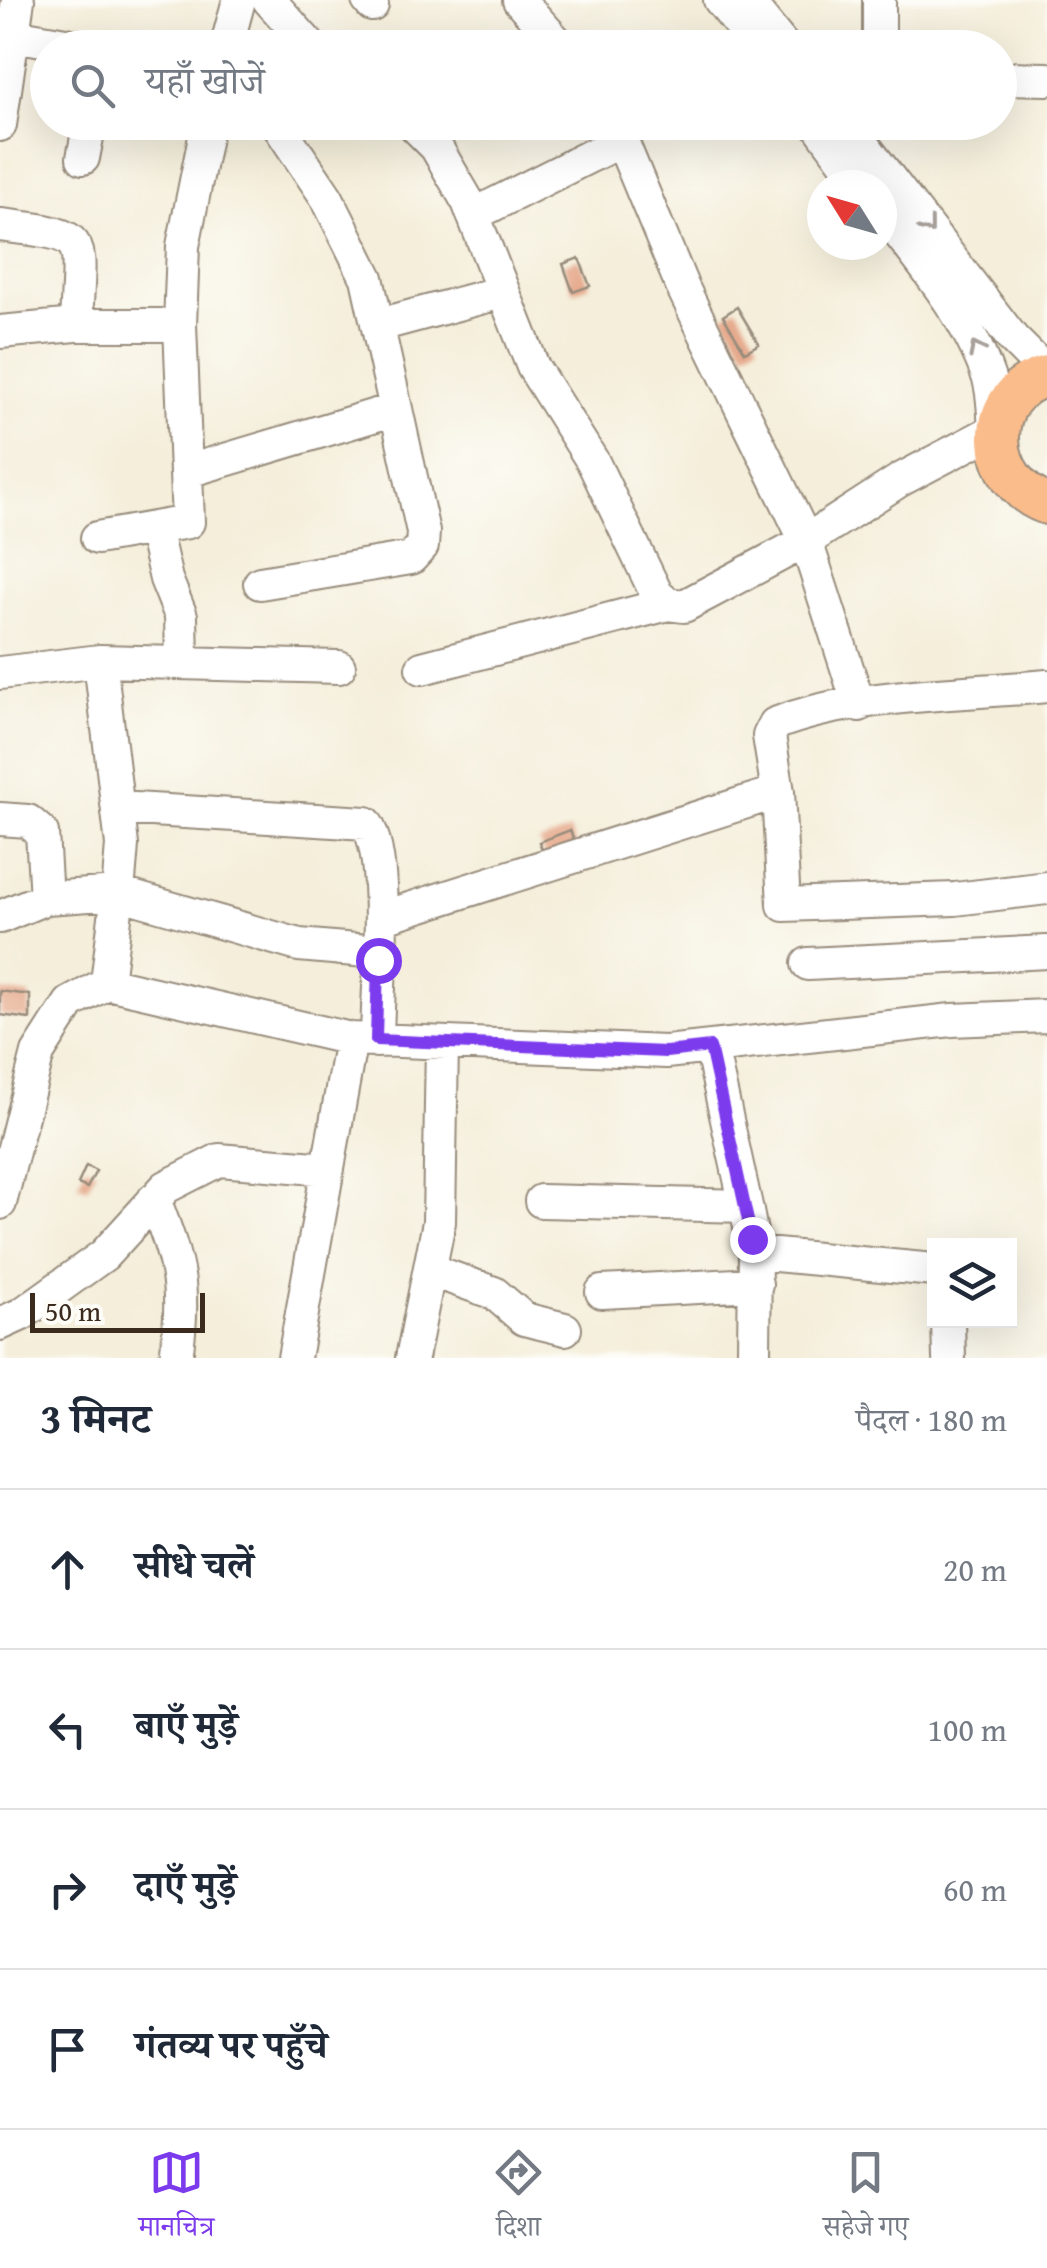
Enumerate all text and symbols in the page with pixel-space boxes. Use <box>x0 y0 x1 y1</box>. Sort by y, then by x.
search box <box>30 30 1017 140</box>
text: यहाँ खोजें <box>145 52 265 108</box>
icon: search <box>65 58 120 113</box>
north arrow <box>807 170 897 260</box>
one-way arrow <box>917 215 934 233</box>
one-way arrow <box>968 342 988 360</box>
route start <box>356 938 402 984</box>
route end <box>730 1217 776 1263</box>
map controls <box>927 1238 1017 1328</box>
button: layers <box>927 1238 1017 1328</box>
scale bar <box>30 1288 205 1332</box>
text: 50 m <box>45 1290 101 1331</box>
text: 3 मिनट <box>40 1387 151 1448</box>
text: पैदल · 180 m <box>856 1396 1007 1443</box>
text: सीधे चलें <box>135 1536 254 1592</box>
icon: ahead <box>40 1542 95 1597</box>
text: 20 m <box>943 1546 1007 1593</box>
text: बाएँ मुड़ें <box>135 1696 238 1752</box>
icon: left <box>40 1702 95 1757</box>
text: 100 m <box>928 1706 1007 1753</box>
text: दाएँ मुड़ें <box>135 1856 236 1912</box>
icon: right <box>40 1862 95 1917</box>
text: 60 m <box>943 1866 1007 1913</box>
text: गंतव्य पर पहुँचे <box>135 2016 328 2072</box>
icon: arrive <box>40 2022 95 2077</box>
tab: मानचित्र <box>138 2145 214 2254</box>
tab: दिशा <box>491 2145 546 2254</box>
tab: सहेजे गए <box>823 2145 909 2254</box>

